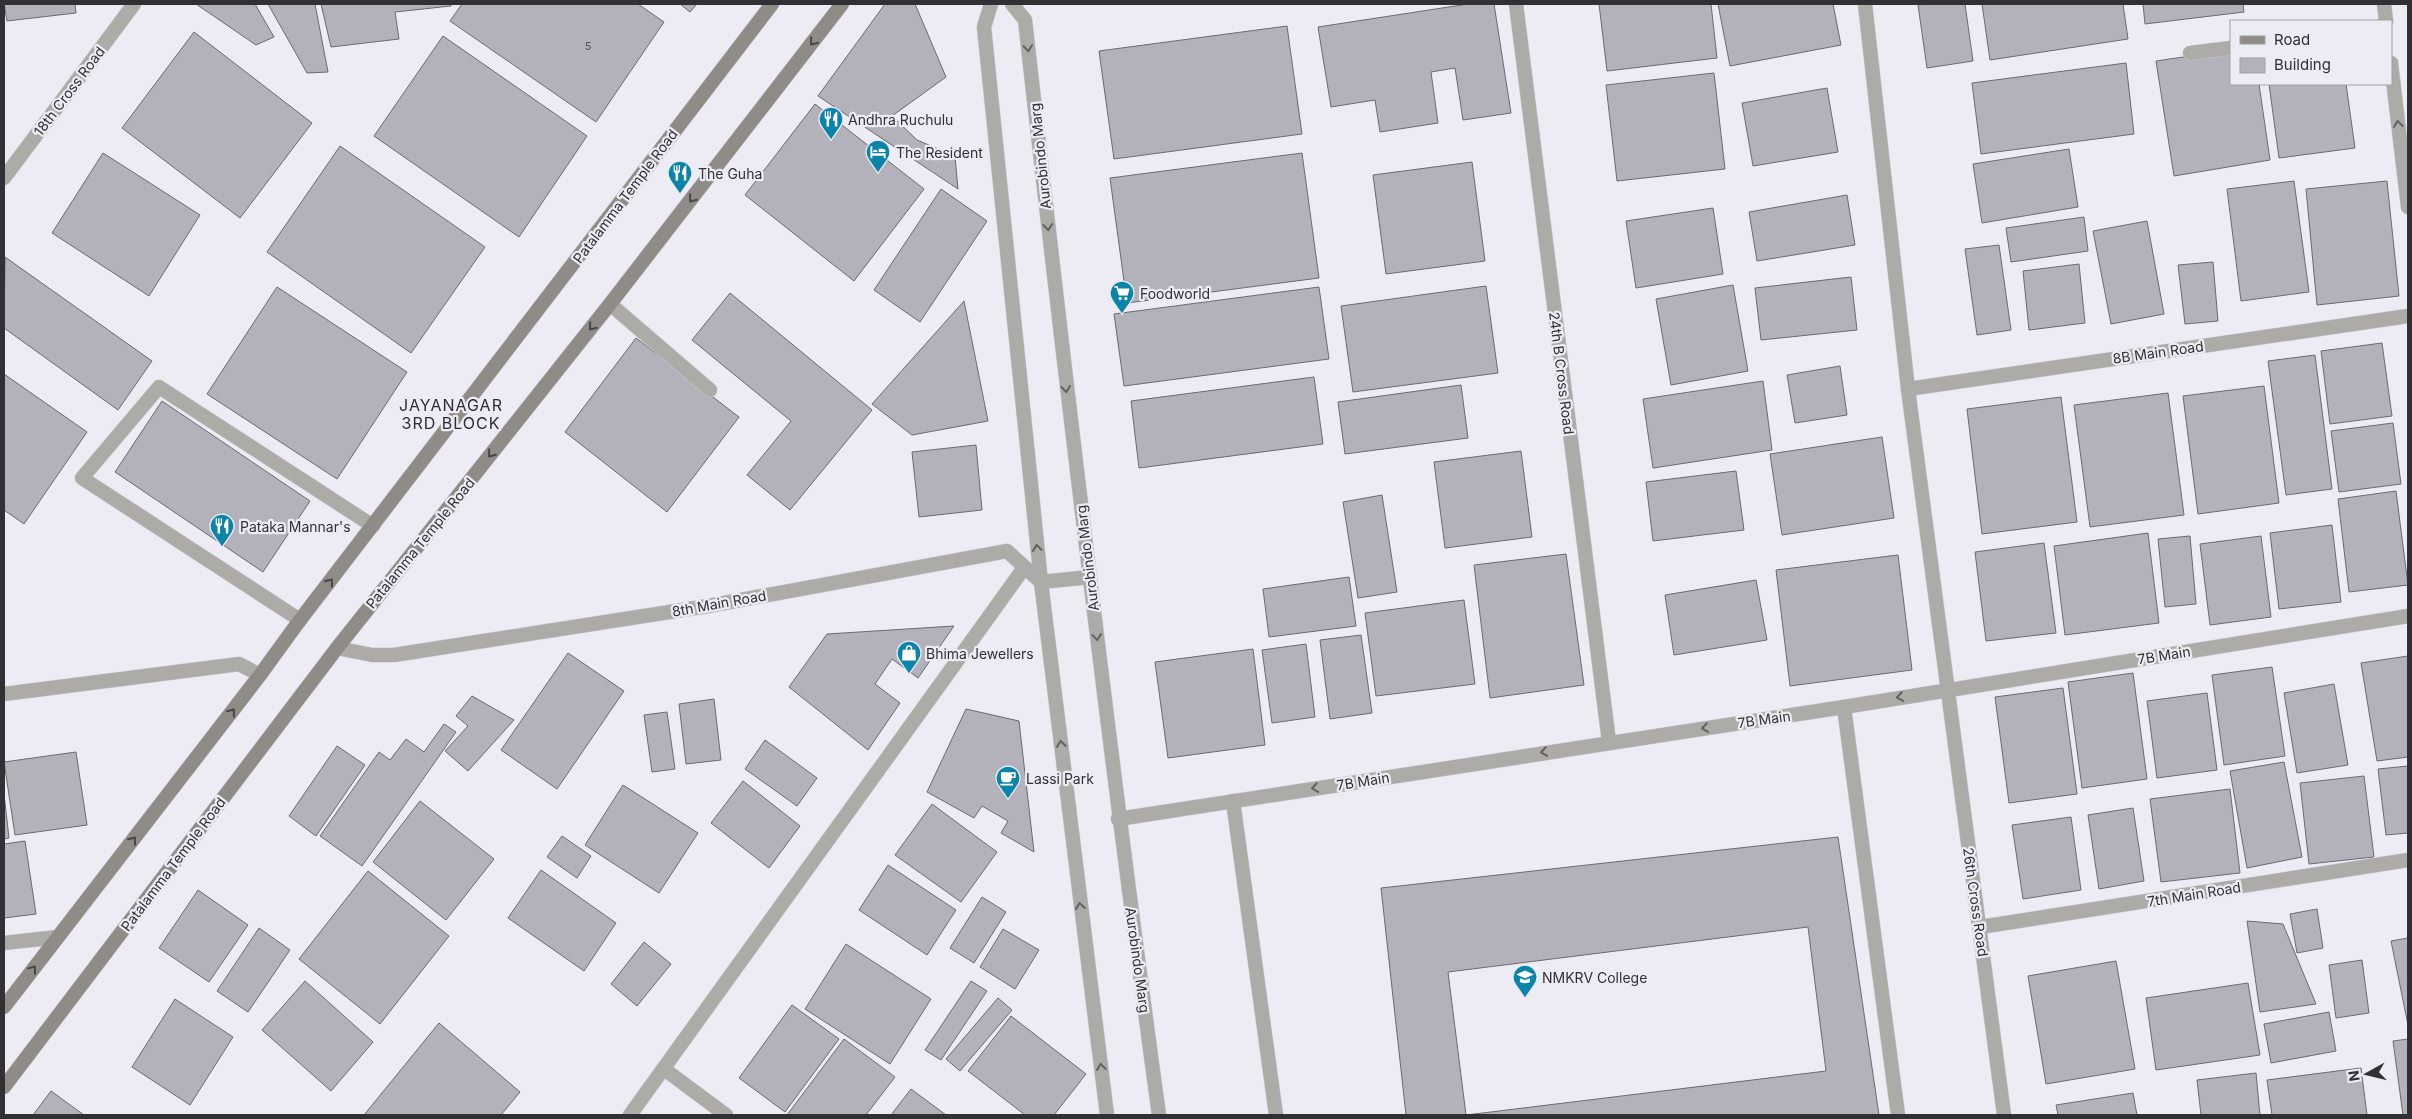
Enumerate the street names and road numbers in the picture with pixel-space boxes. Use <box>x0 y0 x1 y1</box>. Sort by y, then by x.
street label: 18th Cross Road <box>30 43 108 139</box>
street label: Aurobindo Marg <box>1026 102 1054 210</box>
street label: Patalamma Temple Road <box>569 126 681 266</box>
street label: 24th B Cross Road <box>1546 311 1578 435</box>
street label: 8B Main Road <box>2111 337 2205 367</box>
street label: Patalamma Temple Road <box>362 474 478 612</box>
street label: Aurobindo Marg <box>1072 504 1102 612</box>
street label: 8th Main Road <box>671 586 767 620</box>
street label: 7B Main <box>2136 642 2192 668</box>
street label: 7B Main <box>1736 707 1792 731</box>
street label: 7B Main <box>1335 768 1391 794</box>
street label: Patalamma Temple Road <box>117 794 229 934</box>
street label: 26th Cross Road <box>1960 846 1992 958</box>
street label: 7th Main Road <box>2146 878 2242 910</box>
street label: Aurobindo Marg <box>1122 906 1154 1014</box>

